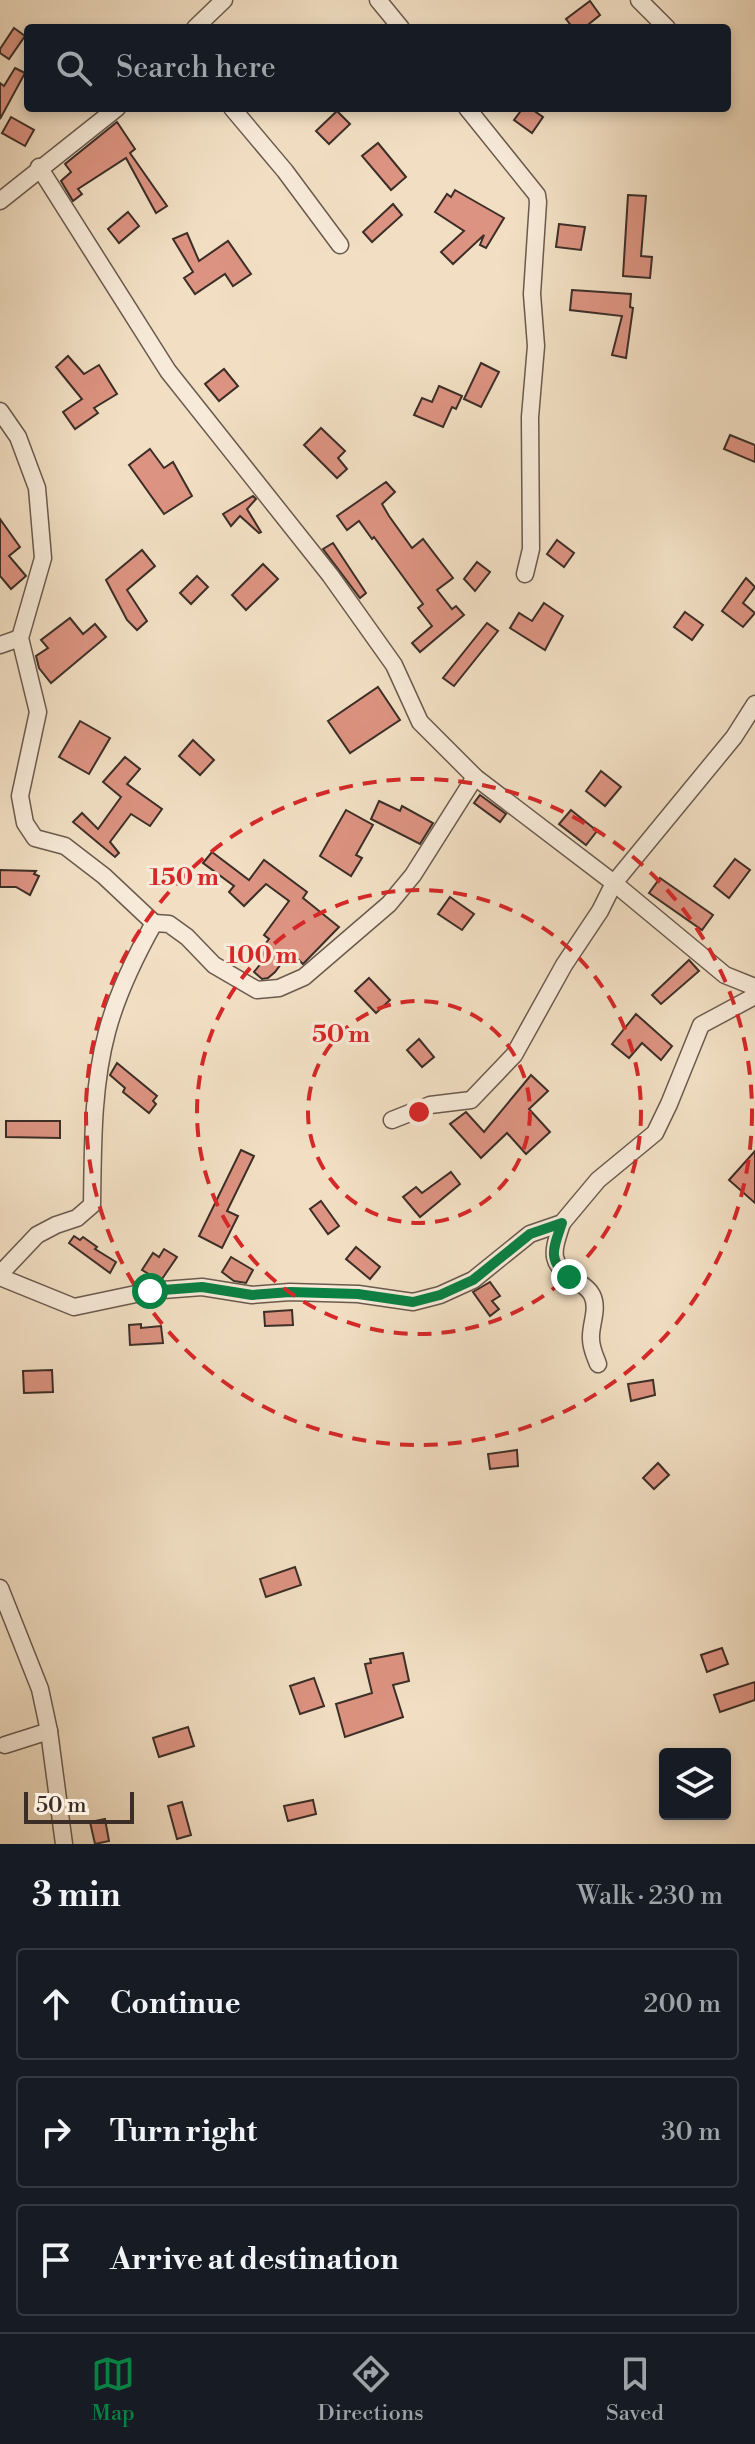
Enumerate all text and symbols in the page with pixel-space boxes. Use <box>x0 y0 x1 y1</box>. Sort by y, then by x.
search box <box>24 24 731 112</box>
icon: search <box>52 46 96 90</box>
text: Search here <box>116 49 276 87</box>
text: 150 m <box>149 863 219 893</box>
text: 100 m <box>226 941 298 971</box>
text: 50 m <box>312 1020 370 1050</box>
centre of rings <box>405 1098 433 1126</box>
route end <box>551 1259 587 1295</box>
route start <box>132 1273 168 1309</box>
map controls <box>659 1748 731 1820</box>
button: layers <box>659 1748 731 1820</box>
scale bar <box>24 1788 134 1824</box>
text: 50 m <box>36 1792 87 1819</box>
text: 3 min <box>32 1875 121 1917</box>
text: Walk · 230 m <box>577 1880 723 1912</box>
icon: ahead <box>34 1982 78 2026</box>
text: Continue <box>110 1985 241 2023</box>
text: 200 m <box>644 1988 721 2020</box>
icon: right <box>34 2110 78 2154</box>
text: Turn right <box>110 2113 257 2151</box>
text: 30 m <box>661 2116 721 2148</box>
icon: arrive <box>34 2238 78 2282</box>
text: Arrive at destination <box>110 2241 399 2279</box>
tab: Map <box>91 2352 135 2427</box>
tab: Directions <box>318 2352 424 2427</box>
tab: Saved <box>606 2352 664 2427</box>

